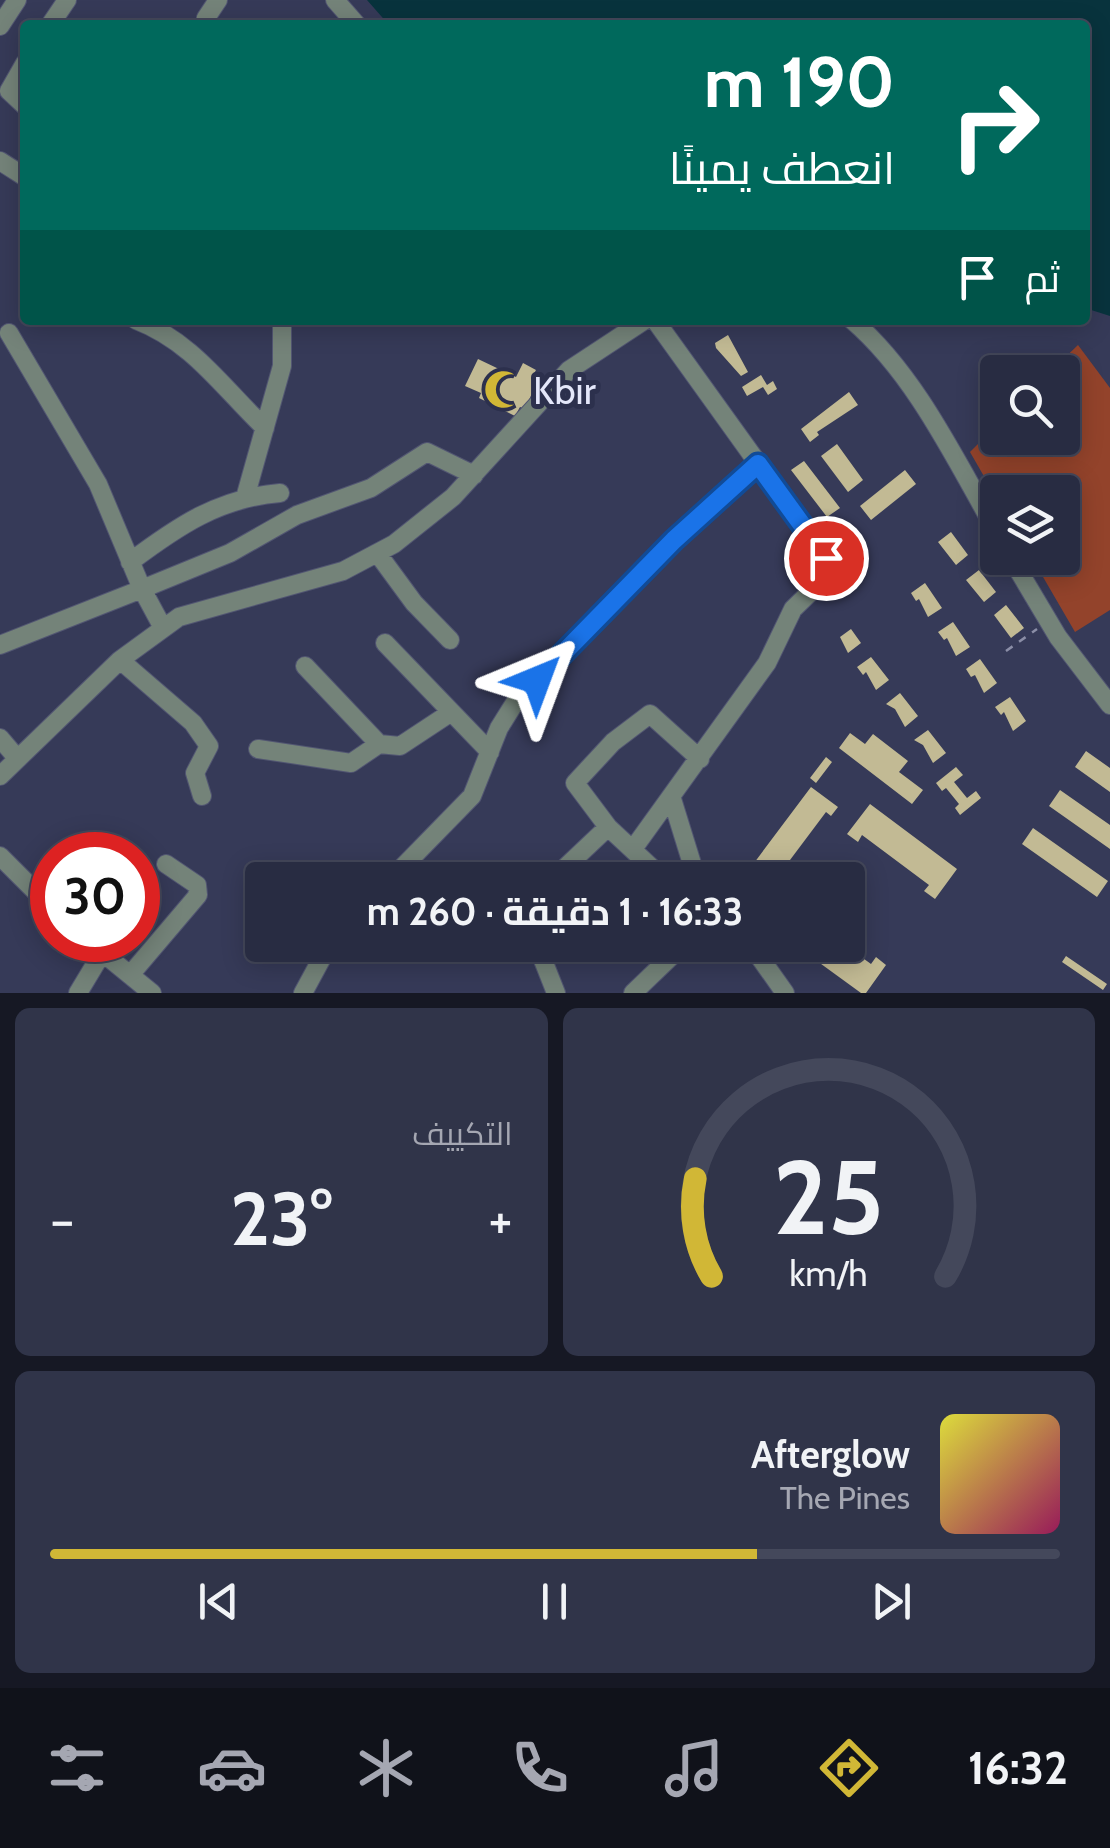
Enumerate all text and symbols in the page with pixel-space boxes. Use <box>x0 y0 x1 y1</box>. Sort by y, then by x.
text: 190 m <box>704 39 895 125</box>
icon: right <box>930 60 1060 190</box>
text: انعطف يمينًا <box>669 141 895 195</box>
icon: arrive <box>950 250 1005 305</box>
text: ثم <box>1025 255 1060 302</box>
map controls <box>980 355 1080 575</box>
button: search <box>980 355 1080 455</box>
place label: Kbir <box>533 367 596 414</box>
mosque icon: Kbir <box>482 369 524 411</box>
button: layers <box>980 475 1080 575</box>
pin <box>784 516 869 601</box>
icon: arrive <box>799 531 854 586</box>
position arrow <box>485 628 589 732</box>
speed limit sign: 30 <box>30 832 160 962</box>
text: 16:33 · 1 دقيقة · 260 m <box>367 888 743 935</box>
text: التكييف <box>412 1114 513 1153</box>
text: 25 <box>773 1134 884 1260</box>
text: 23° <box>230 1173 332 1264</box>
text: − <box>50 1186 74 1253</box>
text: + <box>488 1186 513 1253</box>
text: km/h <box>790 1252 868 1295</box>
text: Afterglow <box>751 1431 910 1478</box>
text: The Pines <box>780 1478 910 1517</box>
icon: previous <box>191 1574 246 1629</box>
icon: pause <box>527 1574 582 1629</box>
icon: next <box>864 1574 919 1629</box>
icon: filters <box>42 1733 112 1803</box>
icon: car <box>197 1733 267 1803</box>
icon: climate <box>351 1733 421 1803</box>
icon: phone <box>505 1733 575 1803</box>
icon: music <box>659 1733 729 1803</box>
icon: directions <box>814 1733 884 1803</box>
text: 16:32 <box>968 1741 1068 1795</box>

